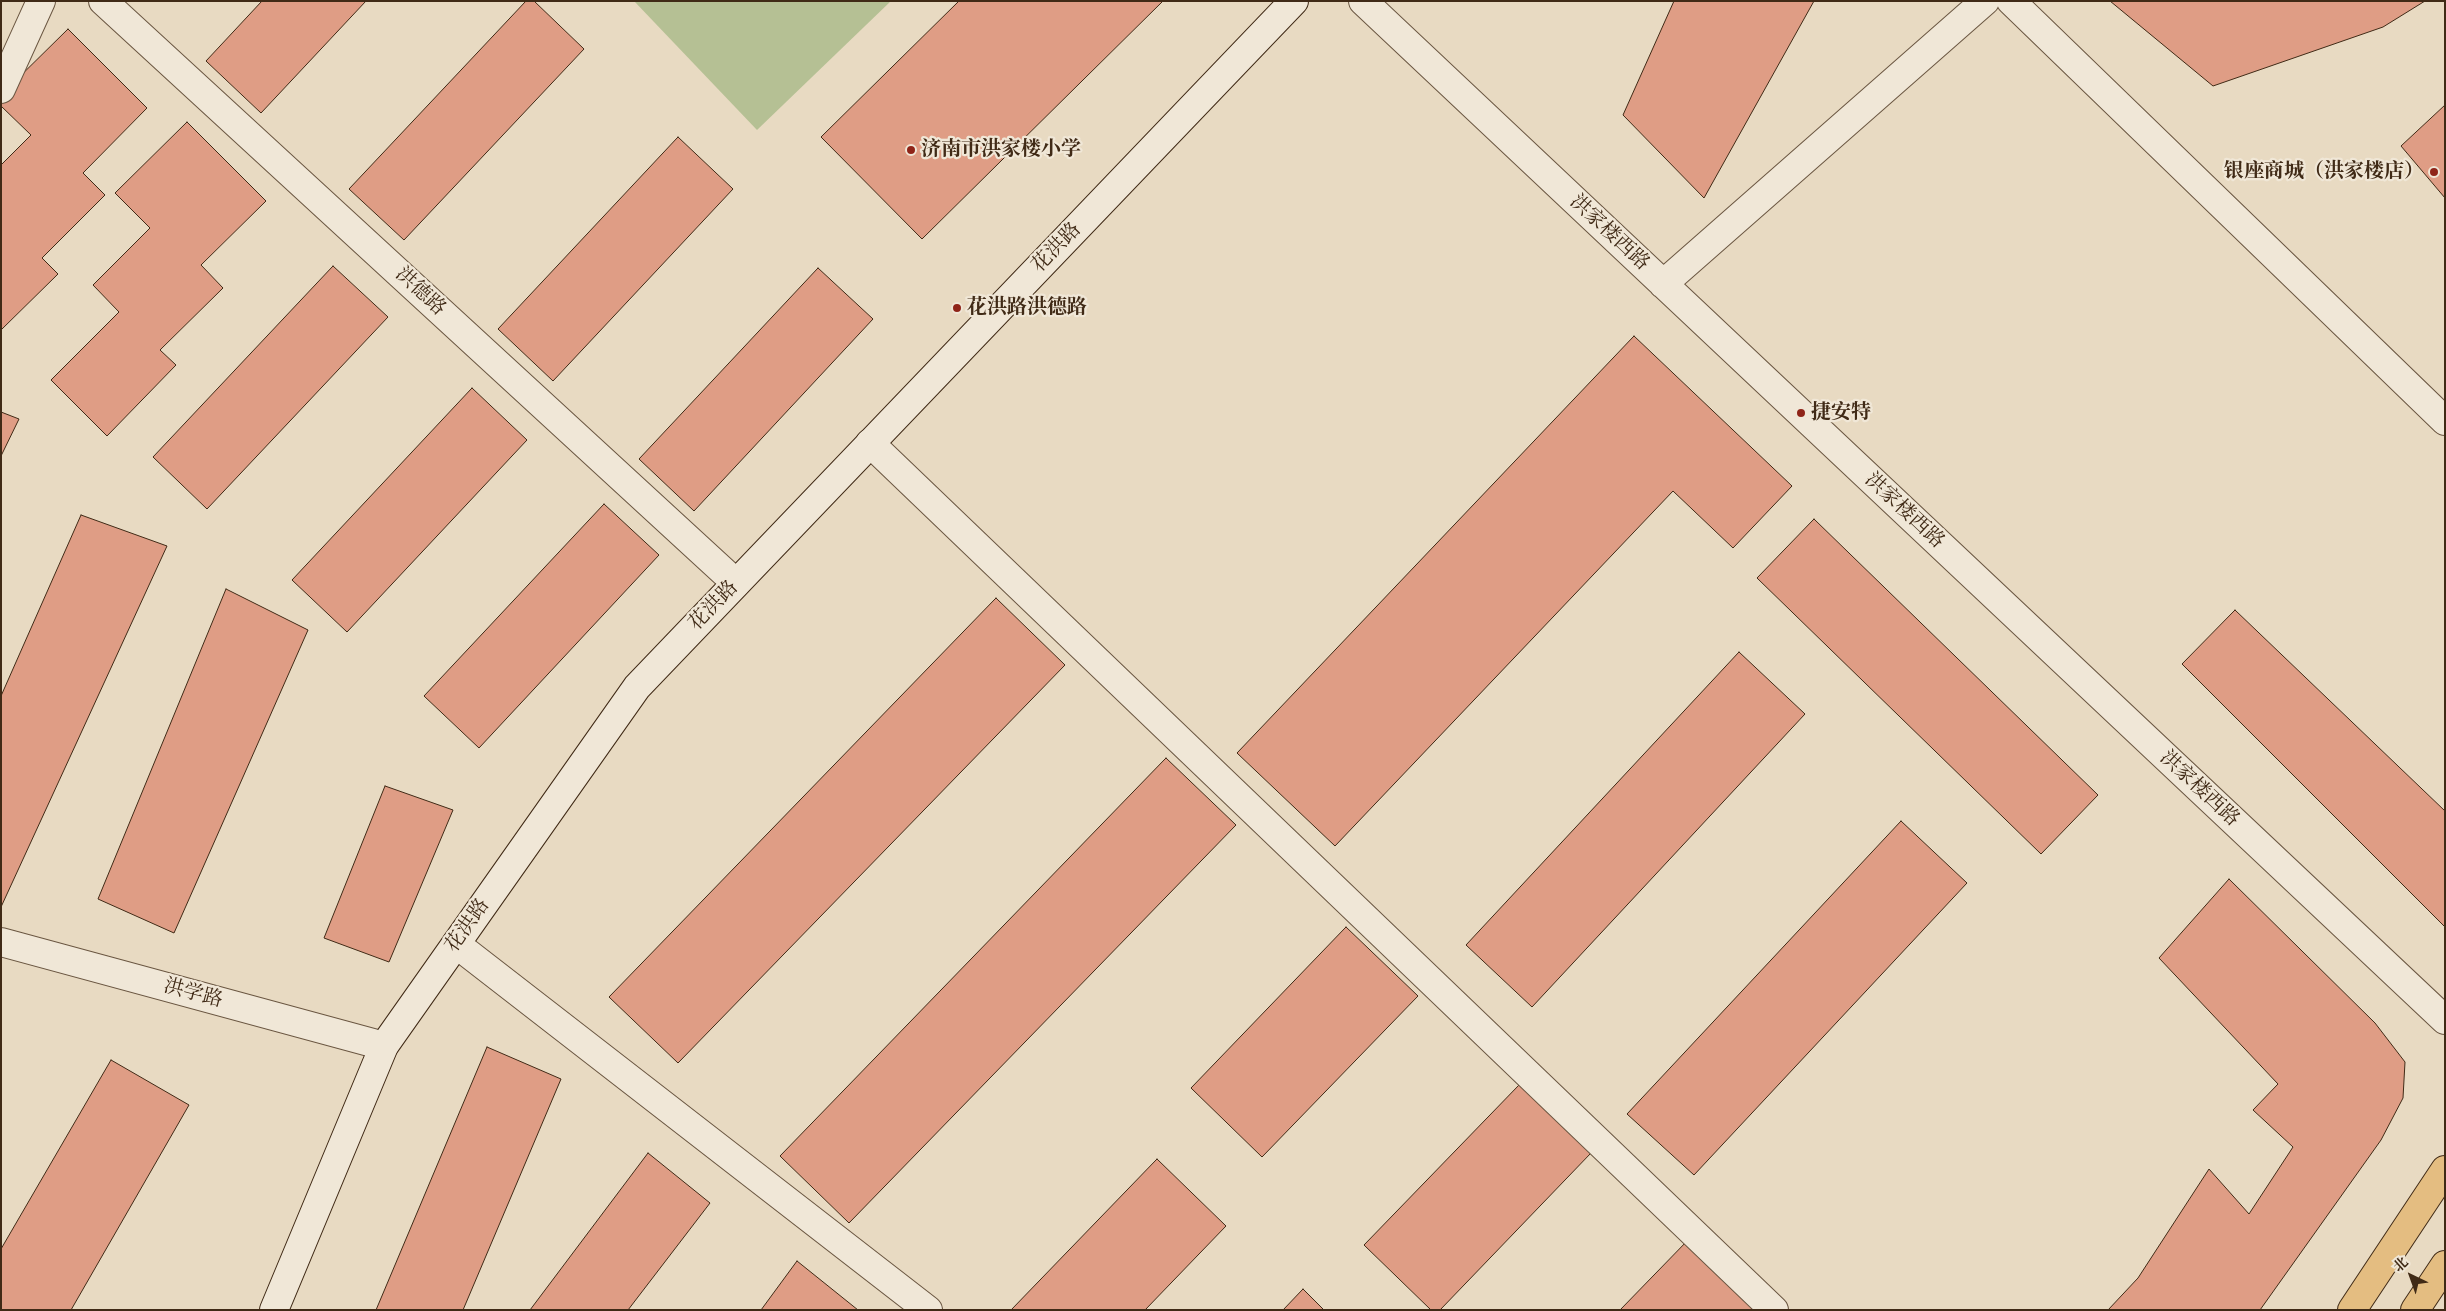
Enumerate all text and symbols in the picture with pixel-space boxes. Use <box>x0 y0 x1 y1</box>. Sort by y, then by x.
place label: 济南市洪家楼小学 <box>921 138 1081 162</box>
marker: 济南市洪家楼小学 <box>905 144 917 156</box>
place label: 银座商城（洪家楼店） <box>2224 160 2424 184</box>
marker: 银座商城（洪家楼店） <box>2428 166 2440 178</box>
street label: 洪家楼西路 <box>1564 190 1654 276</box>
street label: 花洪路 <box>1028 218 1086 278</box>
street label: 洪德路 <box>390 263 450 321</box>
place label: 花洪路洪德路 <box>967 296 1087 320</box>
marker: 花洪路洪德路 <box>951 302 963 314</box>
place label: 捷安特 <box>1811 401 1871 425</box>
marker: 捷安特 <box>1795 407 1807 419</box>
street label: 洪家楼西路 <box>1859 468 1949 554</box>
street label: 花洪路 <box>685 576 743 636</box>
street label: 洪家楼西路 <box>2154 746 2244 832</box>
street label: 花洪路 <box>441 895 495 957</box>
street label: 洪学路 <box>161 975 225 1013</box>
north arrow <box>2386 1251 2436 1301</box>
text: 北 <box>2390 1253 2412 1276</box>

